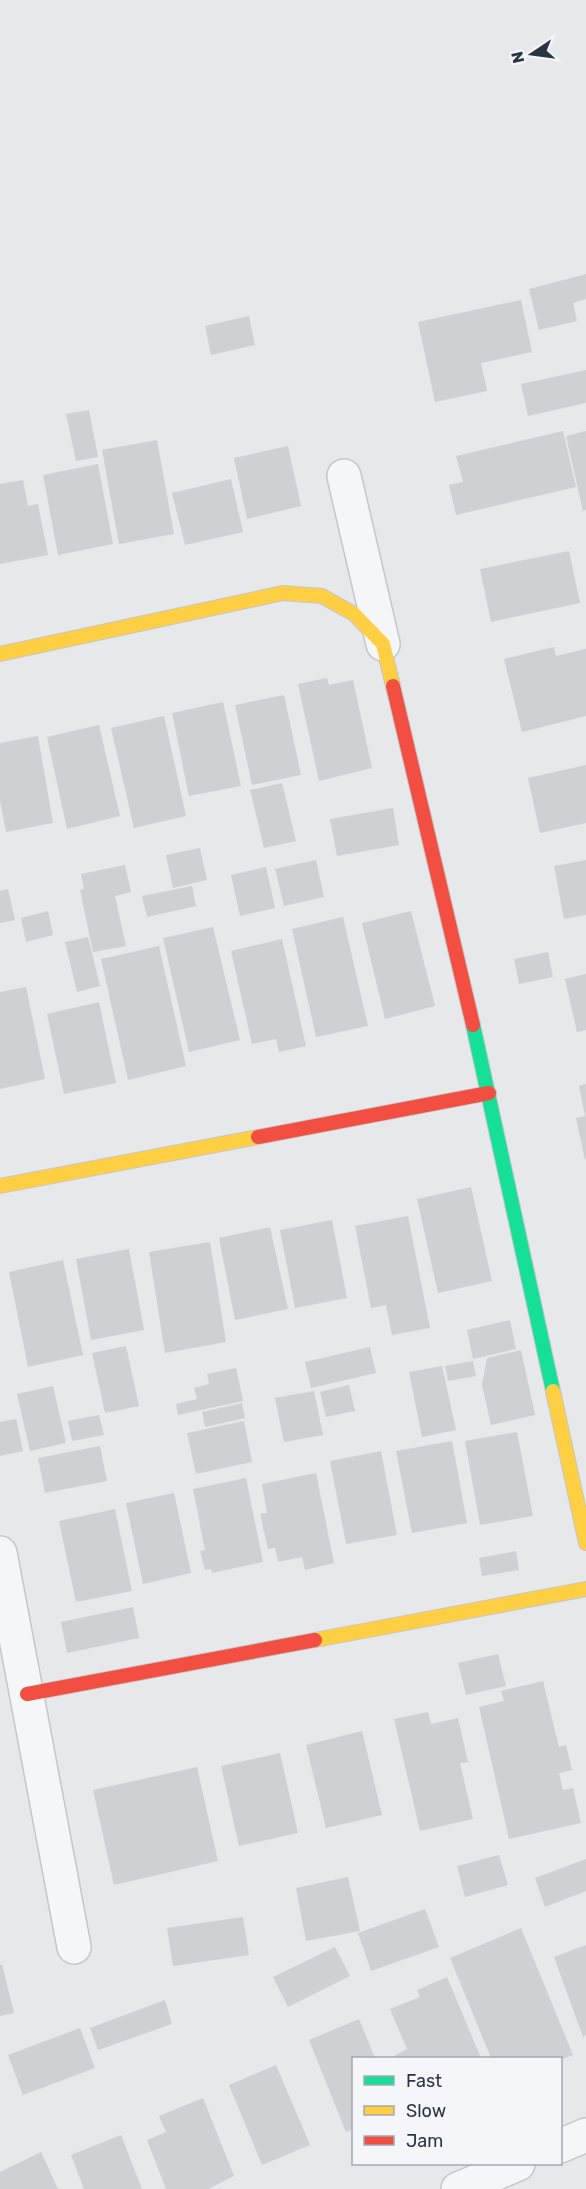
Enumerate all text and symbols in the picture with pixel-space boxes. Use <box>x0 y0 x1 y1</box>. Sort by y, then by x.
north arrow <box>502 24 562 84</box>
text: N <box>507 50 528 65</box>
legend <box>352 2057 562 2165</box>
text: Fast <box>406 2070 442 2092</box>
text: Slow <box>406 2100 446 2122</box>
text: Jam <box>406 2130 443 2152</box>

